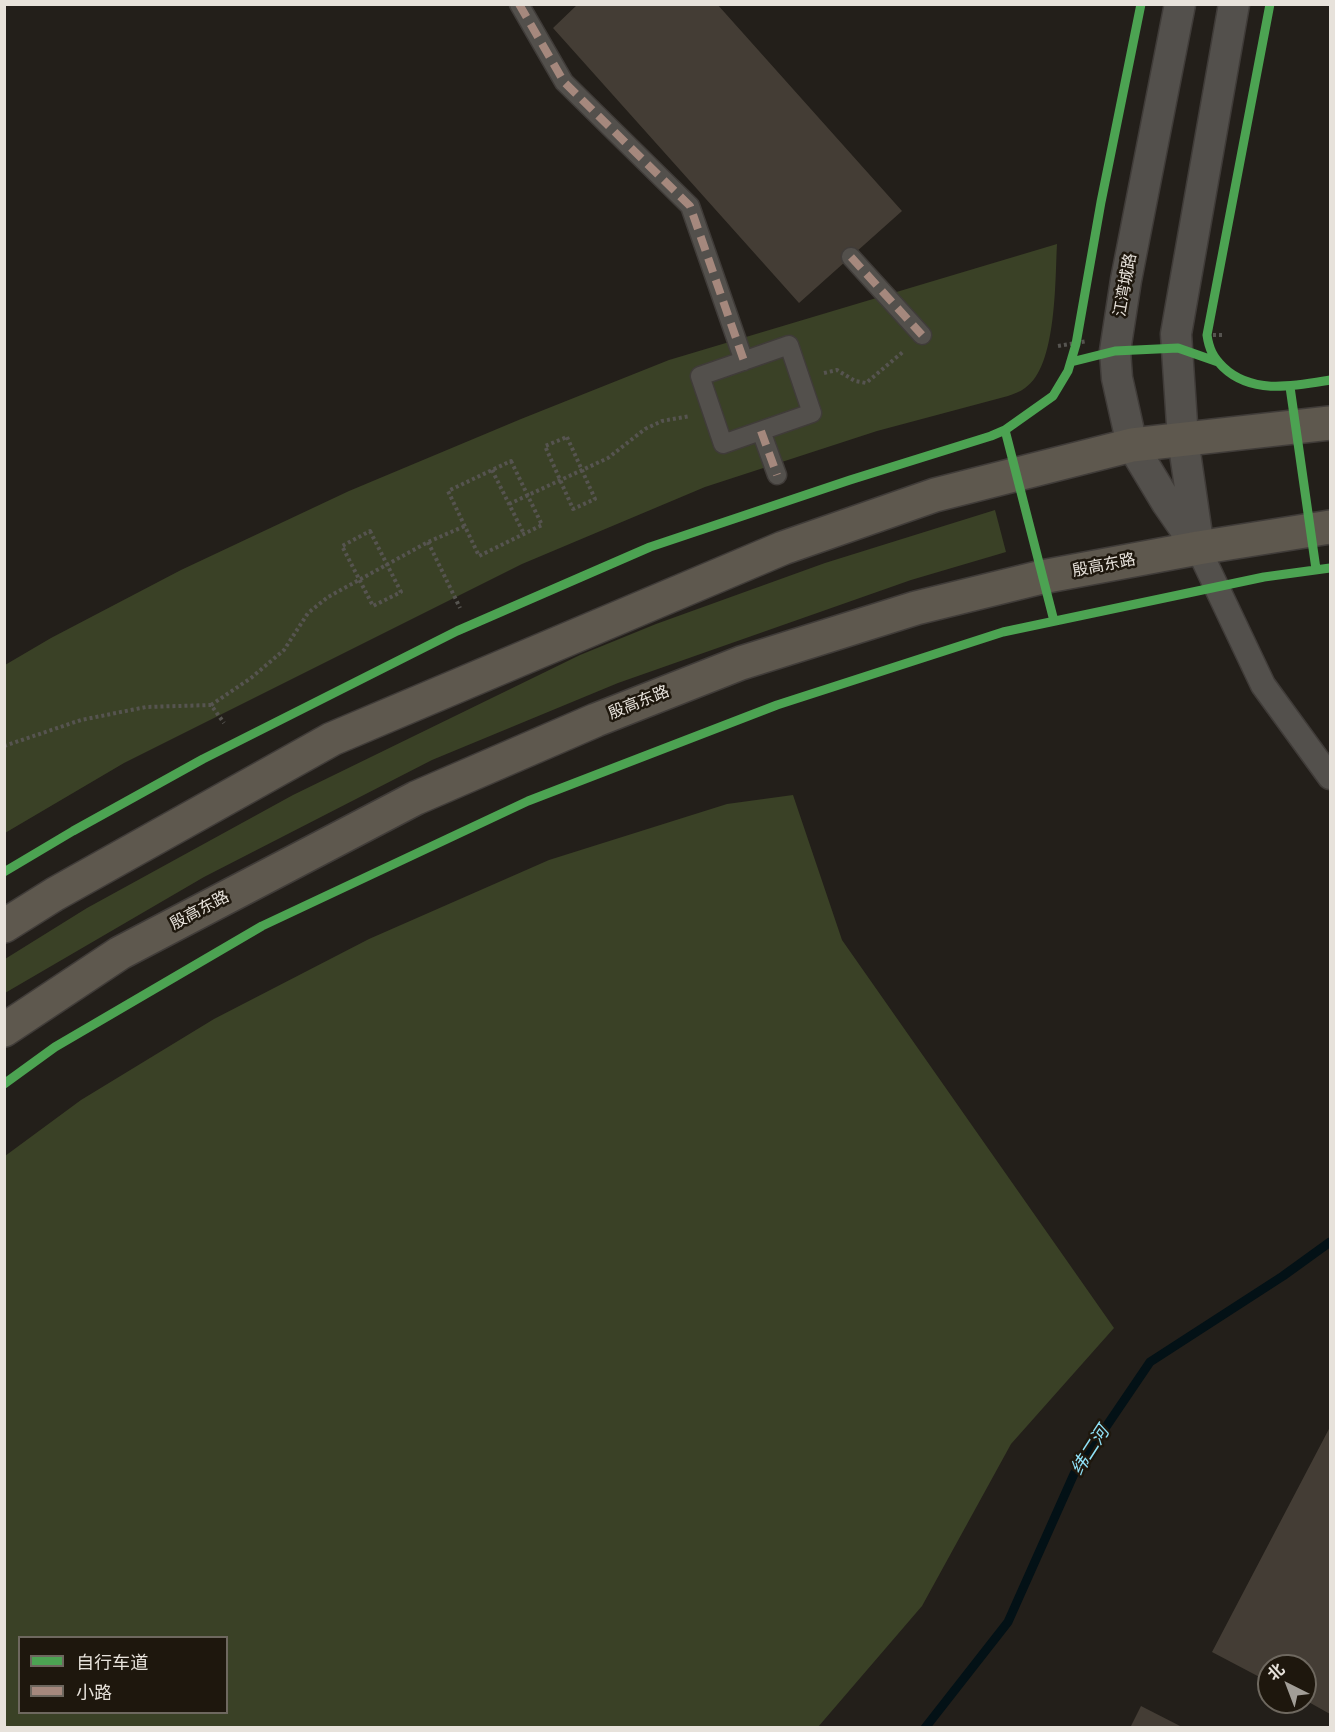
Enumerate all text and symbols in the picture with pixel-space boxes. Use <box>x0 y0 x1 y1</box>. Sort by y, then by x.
street label: 江湾城路 <box>1111 252 1141 318</box>
street label: 殷高东路 <box>1071 550 1137 582</box>
street label: 殷高东路 <box>606 682 672 724</box>
street label: 殷高东路 <box>167 888 233 934</box>
water label: 纬二河 <box>1067 1422 1115 1480</box>
legend <box>18 1636 228 1714</box>
text: 自行车道 <box>76 1652 148 1674</box>
north arrow <box>1257 1654 1317 1714</box>
text: 北 <box>1264 1659 1289 1685</box>
text: 小路 <box>76 1682 112 1704</box>

